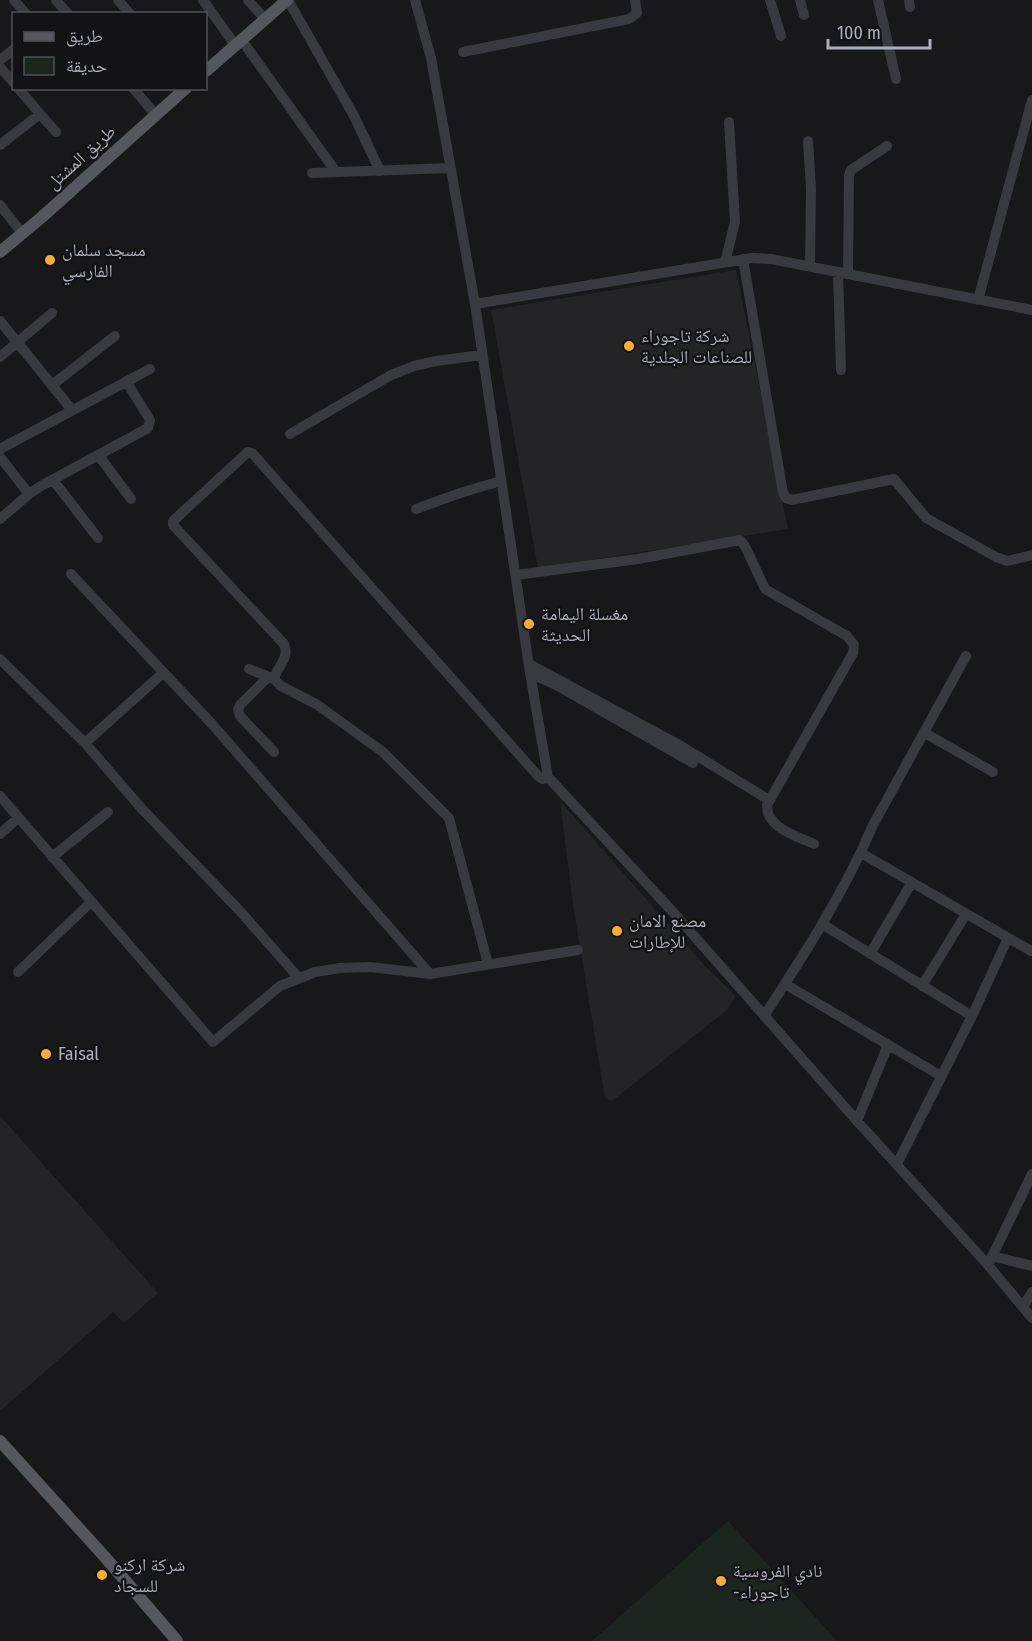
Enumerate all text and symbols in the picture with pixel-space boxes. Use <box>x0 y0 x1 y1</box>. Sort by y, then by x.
legend <box>12 12 207 90</box>
scale bar <box>828 12 930 50</box>
text: 100 m <box>837 22 881 44</box>
text: طريق <box>66 25 103 47</box>
text: حديقة <box>66 55 107 77</box>
street label: طريق المشتل <box>42 120 120 194</box>
place label: مسجد سلمان الفارسي <box>62 239 146 286</box>
marker: مسجد سلمان الفارسي <box>43 253 57 267</box>
place label: شركة تاجوراء للصناعات الجلدية <box>641 325 752 368</box>
marker: شركة تاجوراء للصناعات الجلدية <box>622 339 636 353</box>
place label: مغسلة اليمامة الحديثة <box>541 603 628 646</box>
marker: مغسلة اليمامة الحديثة <box>522 617 536 631</box>
place label: مصنع الامان للإطارات <box>629 910 706 953</box>
marker: مصنع الامان للإطارات <box>610 924 624 938</box>
place label: Faisal <box>58 1043 99 1065</box>
marker: Faisal <box>39 1047 53 1061</box>
place label: شركة اركنو للسجاد <box>114 1554 185 1597</box>
place label: نادي الفروسية -تاجوراء <box>733 1560 823 1603</box>
marker: شركة اركنو للسجاد <box>95 1568 109 1582</box>
marker: نادي الفروسية -تاجوراء <box>714 1574 728 1588</box>

